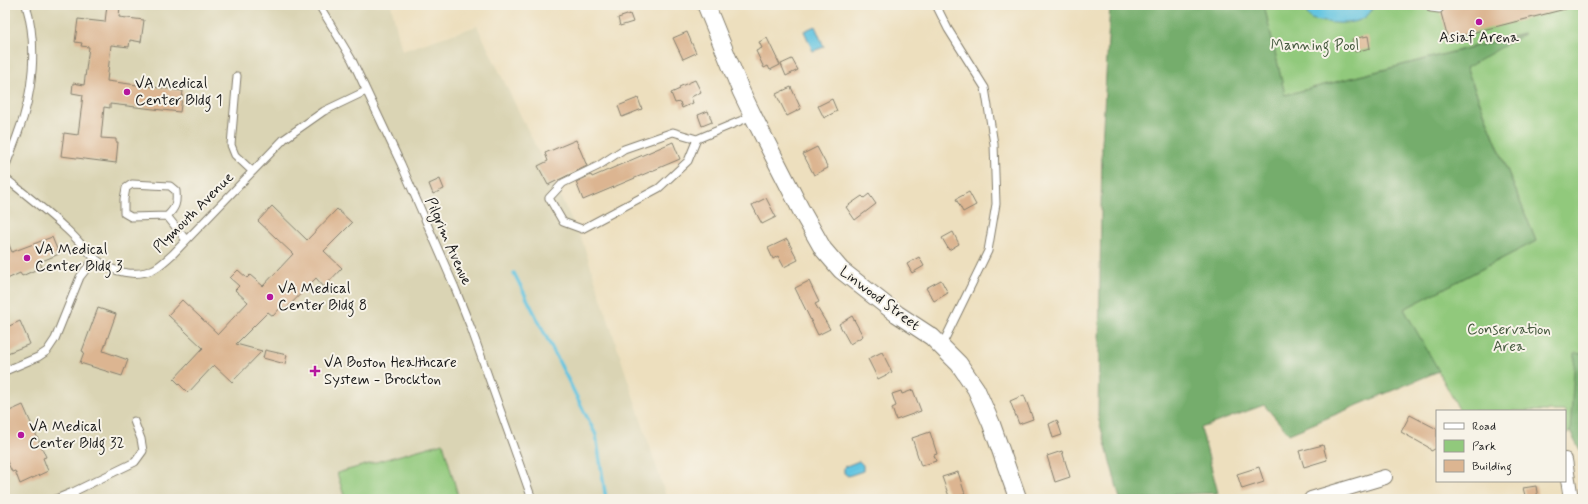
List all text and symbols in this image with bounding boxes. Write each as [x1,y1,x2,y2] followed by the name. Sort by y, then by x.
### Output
[1474,17,1484,27] marker: Asiaf Arena
[1439,28,1520,48] place label: Asiaf Arena
[1271,36,1359,57] park label: Manning Pool
[135,74,222,112] place label: VA Medical Center Bldg 1
[122,87,132,97] marker: VA Medical Center Bldg 1
[149,168,239,258] street label: Plymouth Avenue
[419,194,476,289] street label: Pilgrim Avenue
[35,240,123,278] place label: VA Medical Center Bldg 3
[22,253,32,263] marker: VA Medical Center Bldg 3
[835,262,924,336] street label: Linwood Street
[278,279,367,317] place label: VA Medical Center Bldg 8
[265,292,275,302] marker: VA Medical Center Bldg 8
[1467,320,1551,357] park label: Conservation Area
[324,353,457,390] place label: VA Boston Healthcare System - Brockton
[309,365,321,377] marker: VA Boston Healthcare System - Brockton
[1436,410,1566,482] legend
[29,417,124,455] place label: VA Medical Center Bldg 32
[1472,419,1496,435] text: Road
[16,430,26,440] marker: VA Medical Center Bldg 32
[1472,439,1496,455] text: Park
[1472,459,1512,476] text: Building

